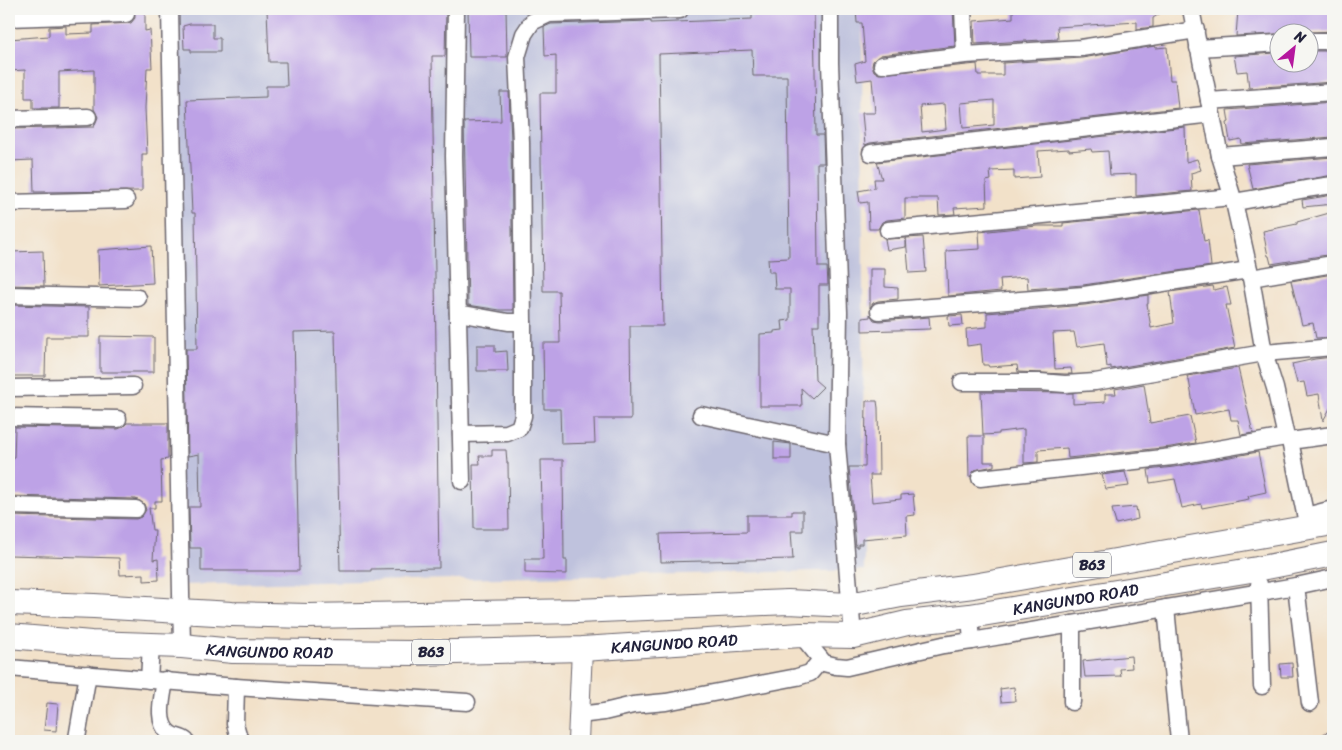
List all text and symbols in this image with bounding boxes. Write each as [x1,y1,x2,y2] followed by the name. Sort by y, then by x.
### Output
[1270,22,1320,72] north arrow
[1289,23,1311,50] text: N
[1073,552,1111,578] road number: B63
[1011,574,1141,623] street label: KANGUNDO ROAD
[610,625,739,662] street label: KANGUNDO ROAD
[205,634,334,667] street label: KANGUNDO ROAD
[412,640,450,664] road number: B63

